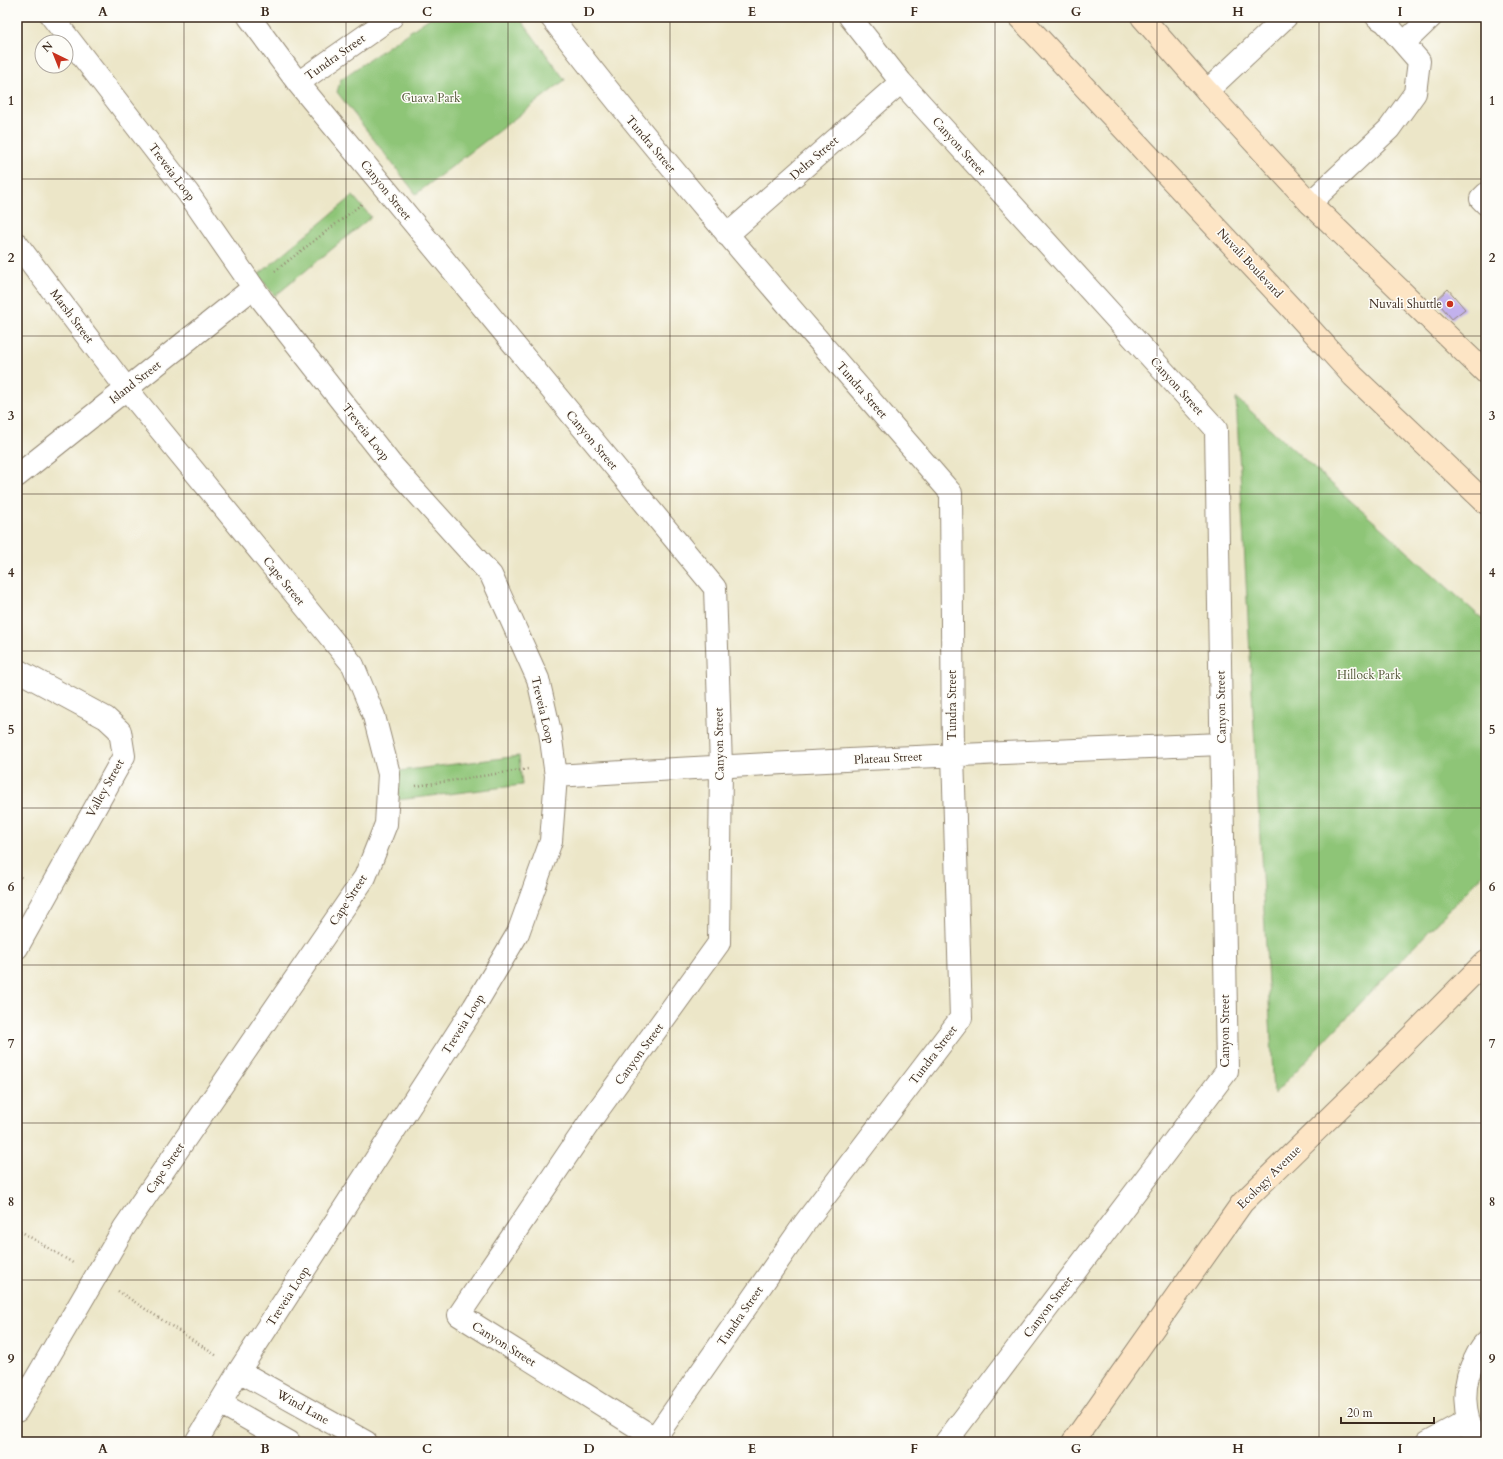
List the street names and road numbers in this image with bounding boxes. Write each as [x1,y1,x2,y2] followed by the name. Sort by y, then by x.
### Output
[302,30,369,84] street label: Tundra Street
[622,112,680,176] street label: Tundra Street
[929,114,989,179] street label: Canyon Street
[786,132,842,183] street label: Delta Street
[145,140,199,204] street label: Treveia Loop
[357,157,415,224] street label: Canyon Street
[1214,225,1287,302] street label: Nuvali Boulevard
[46,286,98,346] street label: Marsh Street
[1147,354,1207,419] street label: Canyon Street
[106,357,164,407] street label: Island Street
[833,358,891,422] street label: Tundra Street
[339,400,393,464] street label: Treveia Loop
[562,407,622,473] street label: Canyon Street
[259,553,309,609] street label: Cape Street
[944,670,960,740] street label: Tundra Street
[1212,670,1230,744] street label: Canyon Street
[527,675,559,745] street label: Treveia Loop
[710,707,728,781] street label: Canyon Street
[853,748,923,768] street label: Plateau Street
[82,756,128,820] street label: Valley Street
[325,871,371,929] street label: Cape Street
[438,991,488,1057] street label: Treveia Loop
[1217,994,1233,1067] street label: Canyon Street
[611,1020,667,1088] street label: Canyon Street
[905,1022,961,1088] street label: Tundra Street
[142,1139,188,1197] street label: Cape Street
[1234,1142,1304,1212] street label: Ecology Avenue
[263,1263,313,1329] street label: Treveia Loop
[1020,1273,1076,1341] street label: Canyon Street
[713,1282,767,1349] street label: Tundra Street
[469,1318,539,1370] street label: Canyon Street
[273,1386,332,1428] street label: Wind Lane

